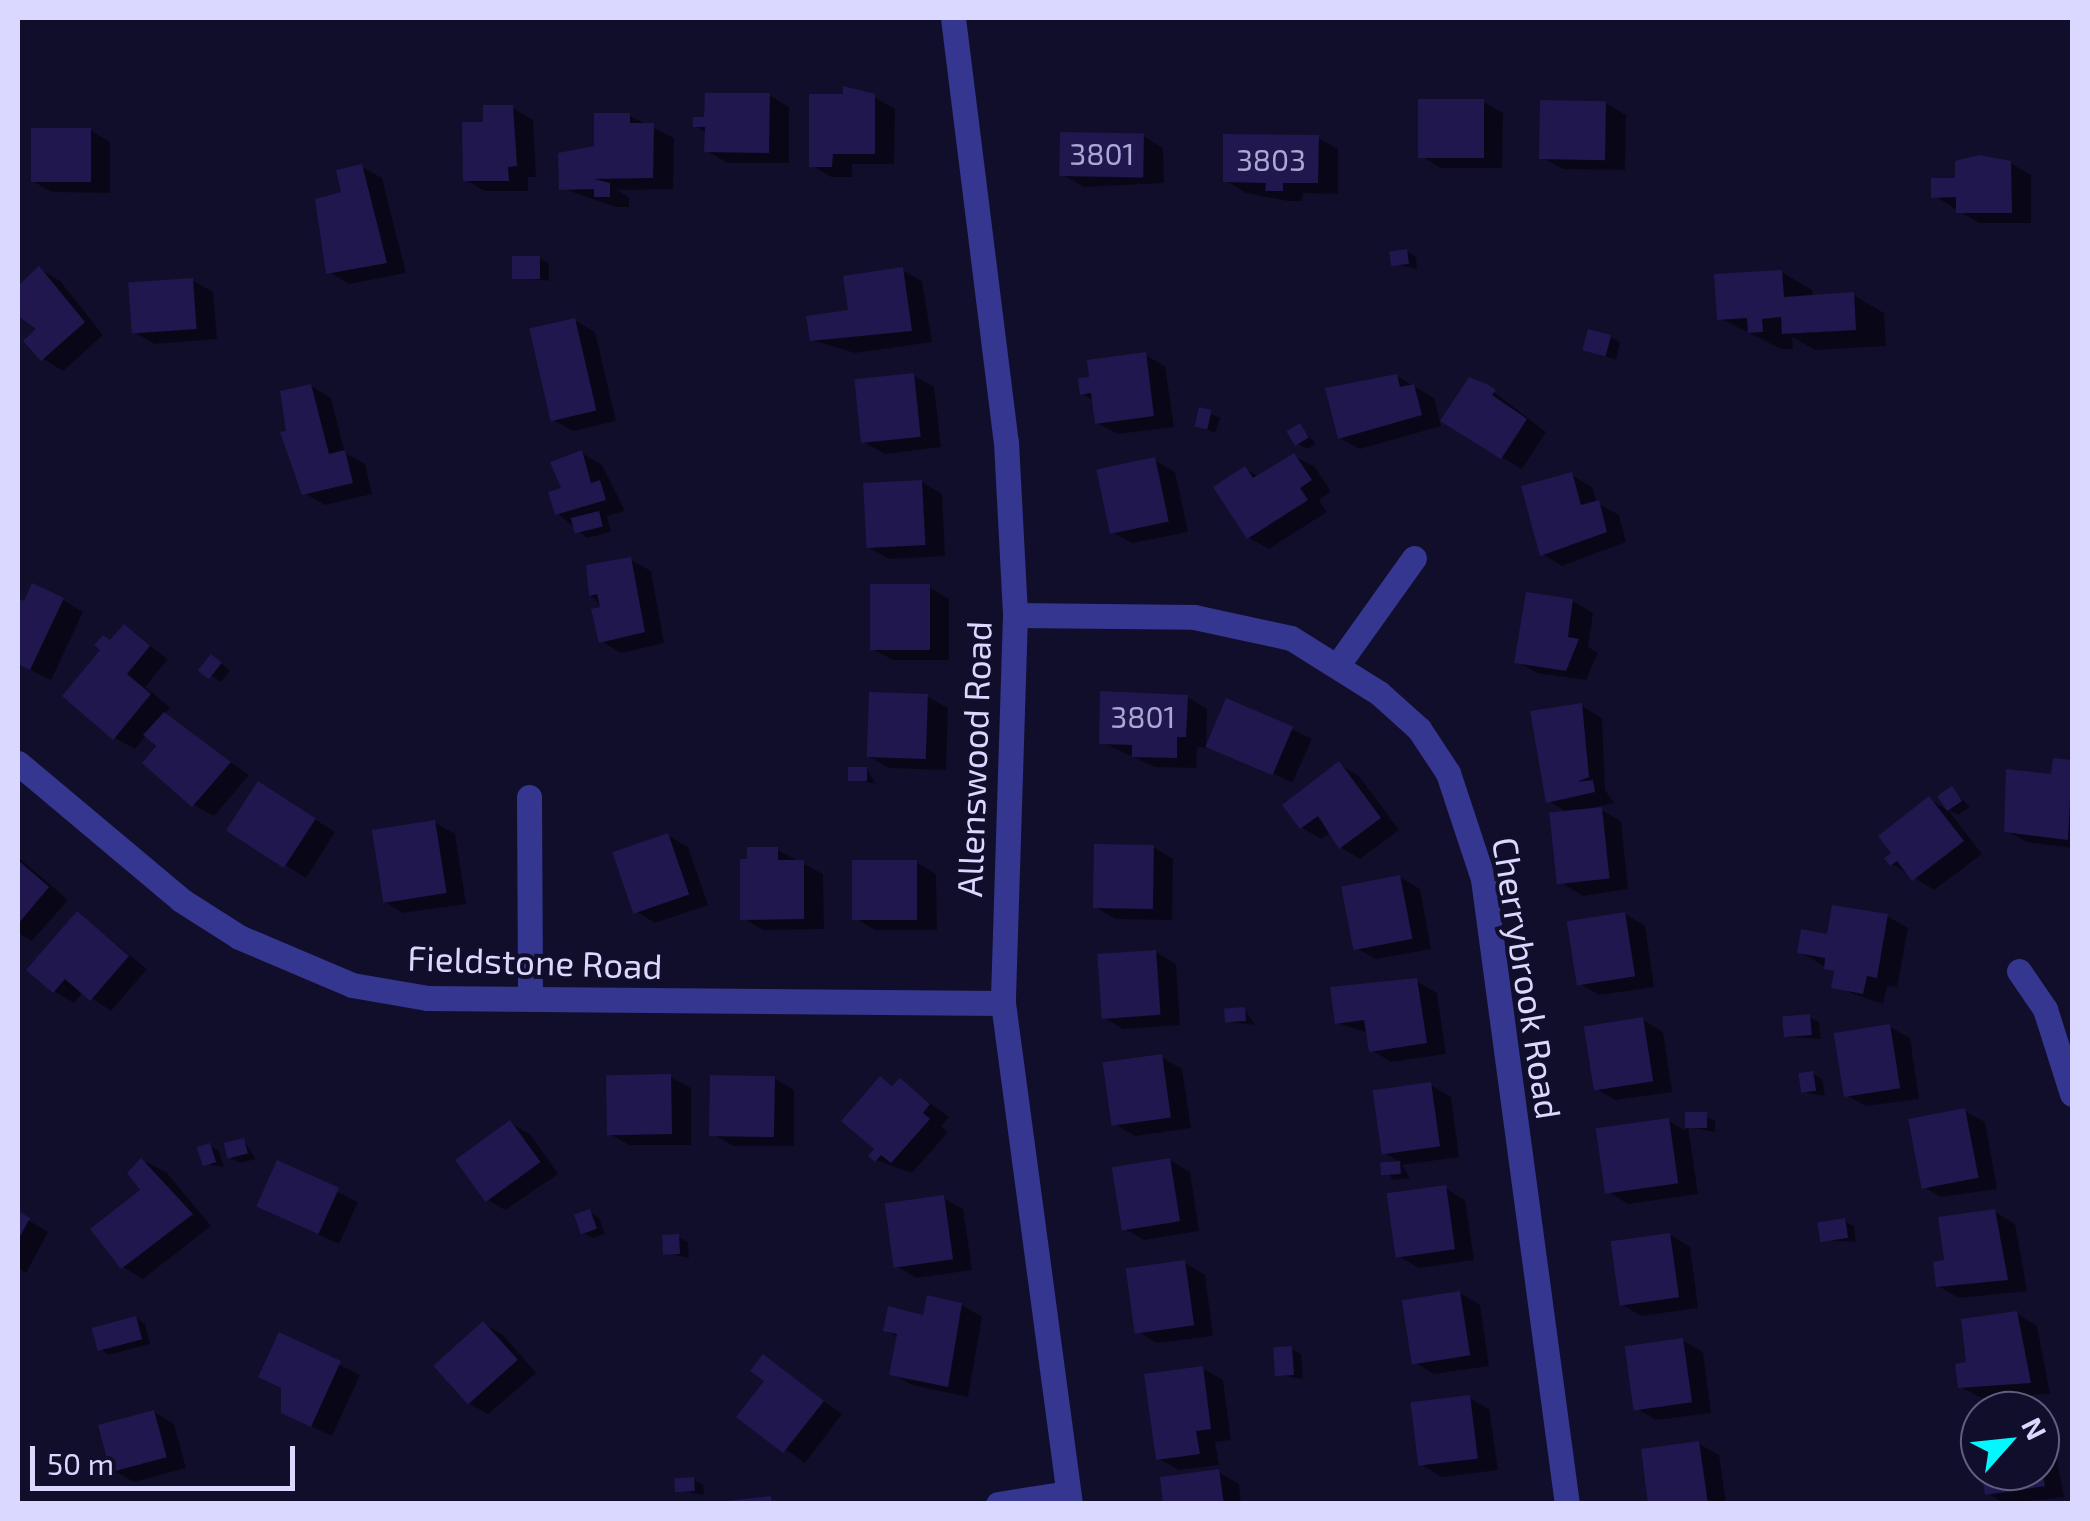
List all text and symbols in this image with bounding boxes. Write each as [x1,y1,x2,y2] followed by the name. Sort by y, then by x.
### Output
[1070,135,1134,171] house number: 3801
[1236,141,1306,177] house number: 3803
[947,620,999,898] street label: Allenswood Road
[1111,698,1175,734] house number: 3801
[1485,834,1571,1122] street label: Cherrybrook Road
[407,936,663,986] street label: Fieldstone Road
[1960,1391,2060,1491] north arrow
[2015,1412,2055,1445] text: N
[35,1426,300,1488] scale bar
[47,1445,114,1481] text: 50 m

